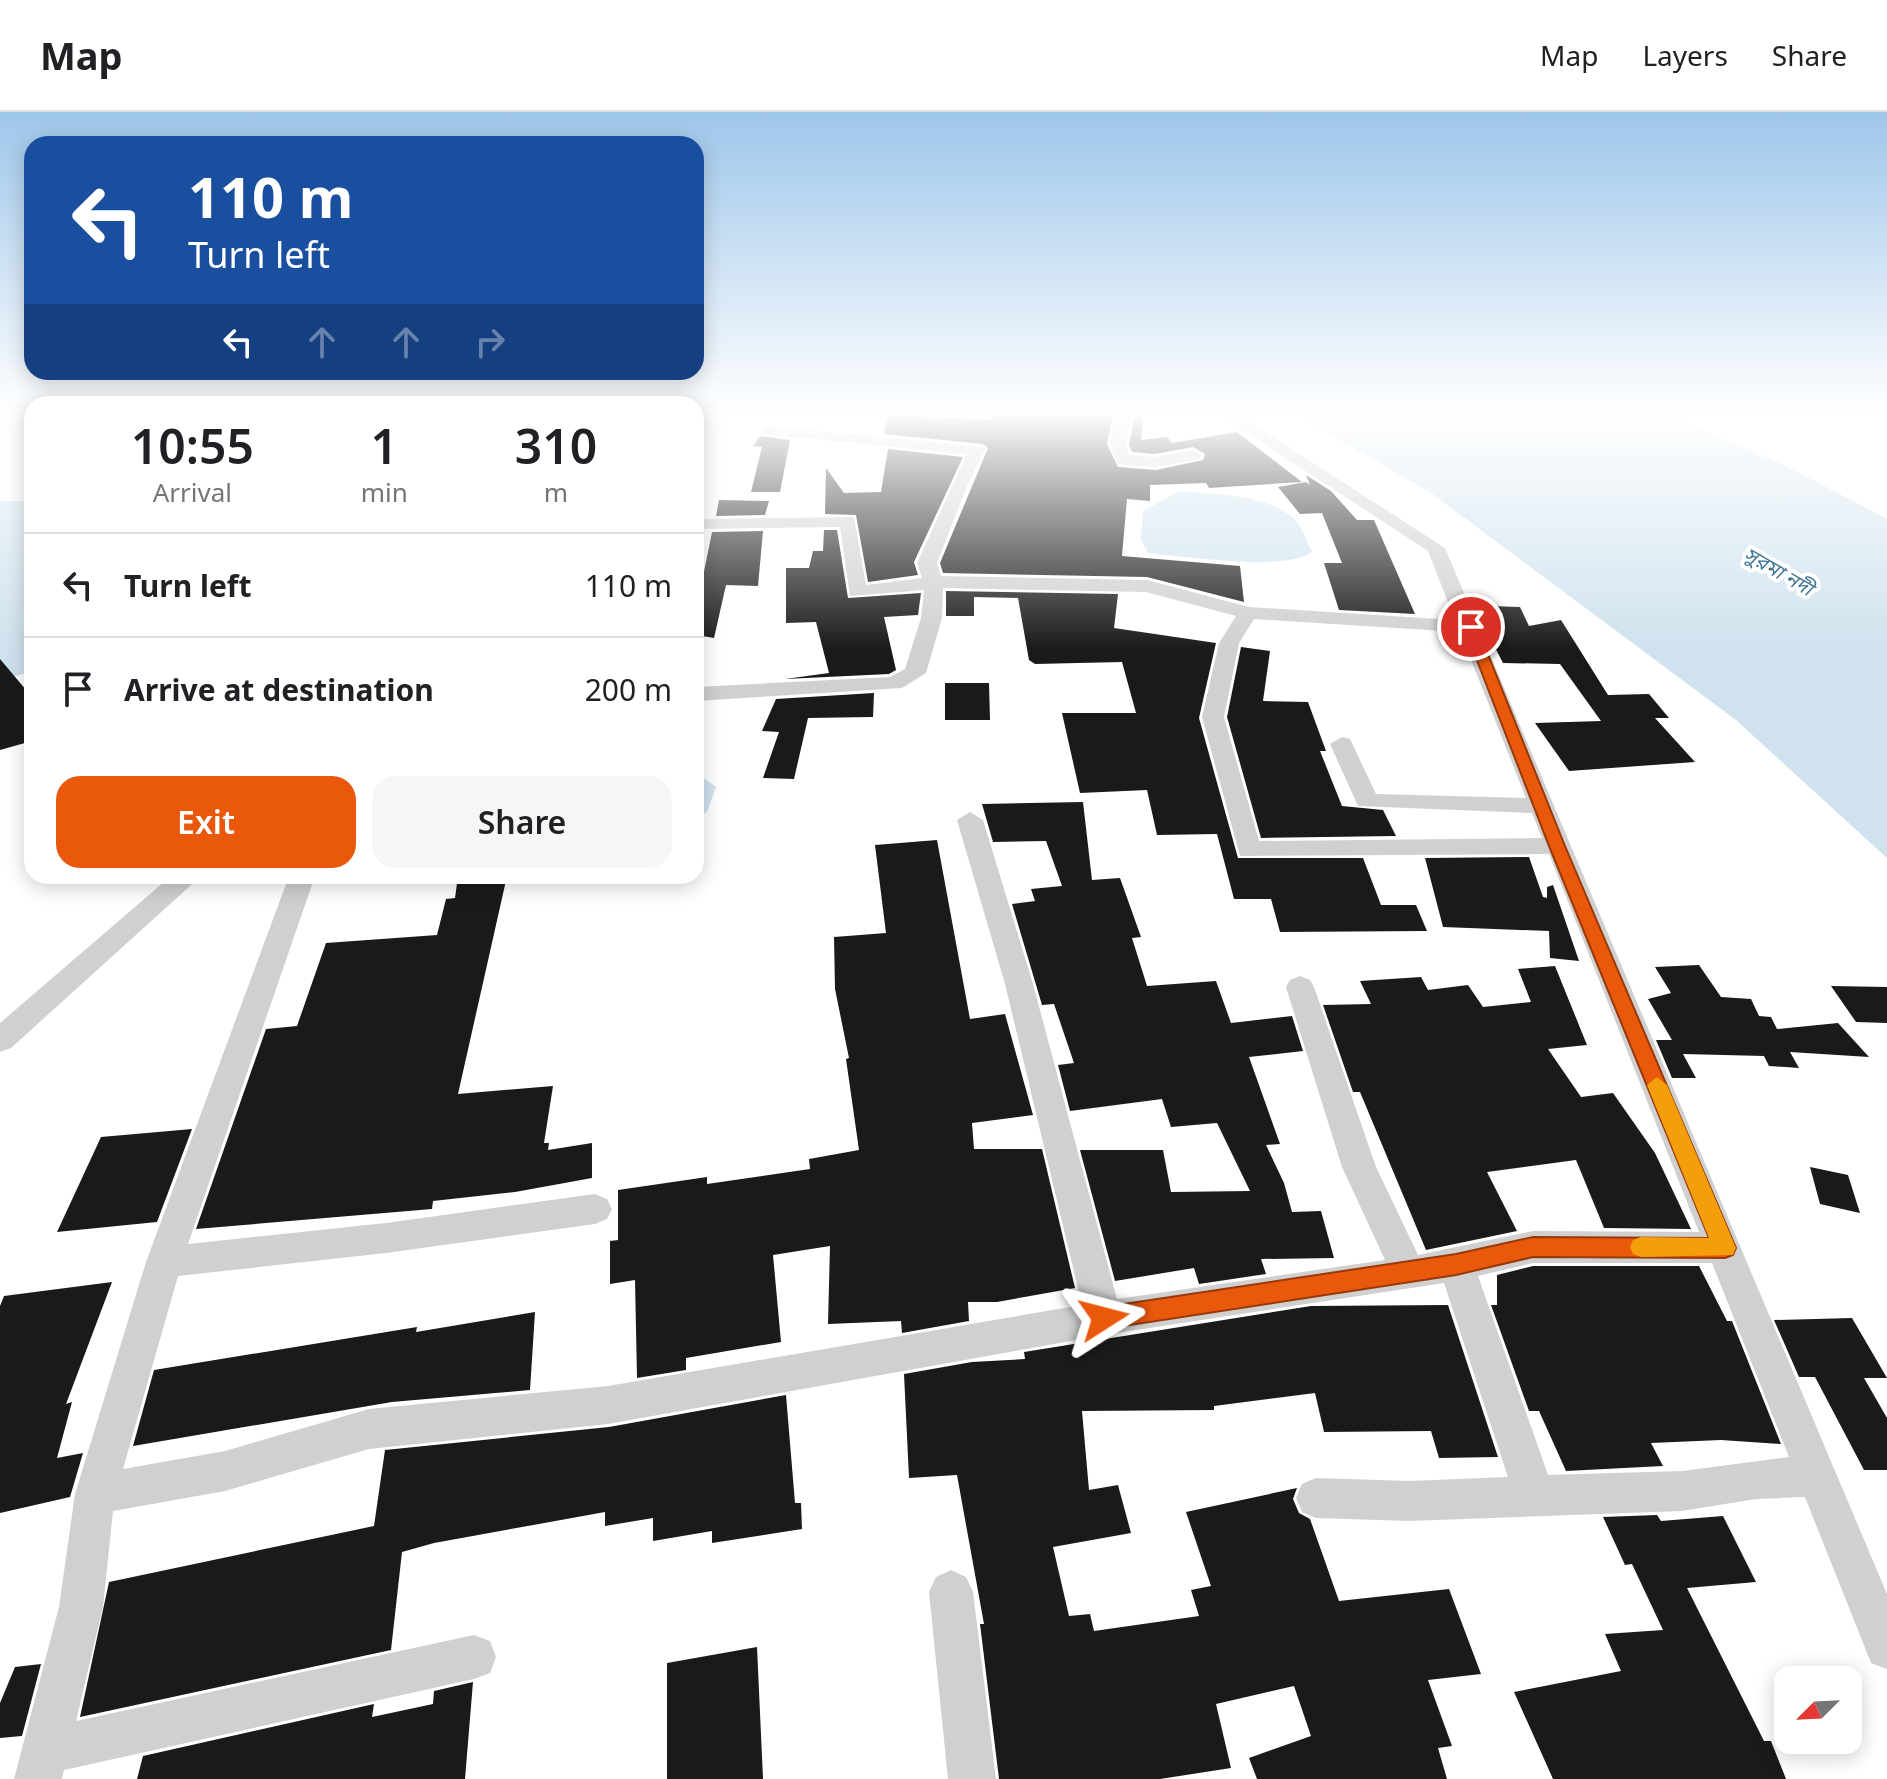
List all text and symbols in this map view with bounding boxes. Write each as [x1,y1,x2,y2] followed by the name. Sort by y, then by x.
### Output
[40,29,123,81] text: Map
[1540,36,1598,74] text: Map
[1642,36,1728,74] text: Layers
[1772,36,1847,74] text: Share
[188,158,353,234] text: 110 m
[56,168,160,272] icon: left
[188,230,330,279] text: Turn left
[216,320,260,364] icon: left
[300,320,344,364] icon: ahead
[384,320,428,364] icon: ahead
[468,320,512,364] icon: right
[131,413,254,478] text: 10:55
[371,413,398,478] text: 1
[515,413,597,478] text: 310
[153,474,232,510] text: Arrival
[361,474,408,510] text: min
[544,474,568,510] text: m
[1740,540,1822,603] water label: সুরমা নদী
[56,563,100,607] icon: left
[124,565,252,606] text: Turn left
[585,565,672,606] text: 110 m
[1437,593,1505,661] pin
[1449,605,1493,649] icon: arrive
[56,667,100,711] icon: arrive
[124,669,434,710] text: Arrive at destination
[585,669,672,710] text: 200 m
[56,776,356,868] button: Exit
[372,776,672,868] button: Share
[1062,1276,1146,1360] position arrow
[1774,1666,1862,1754] north arrow
[1774,1666,1862,1754] map controls

